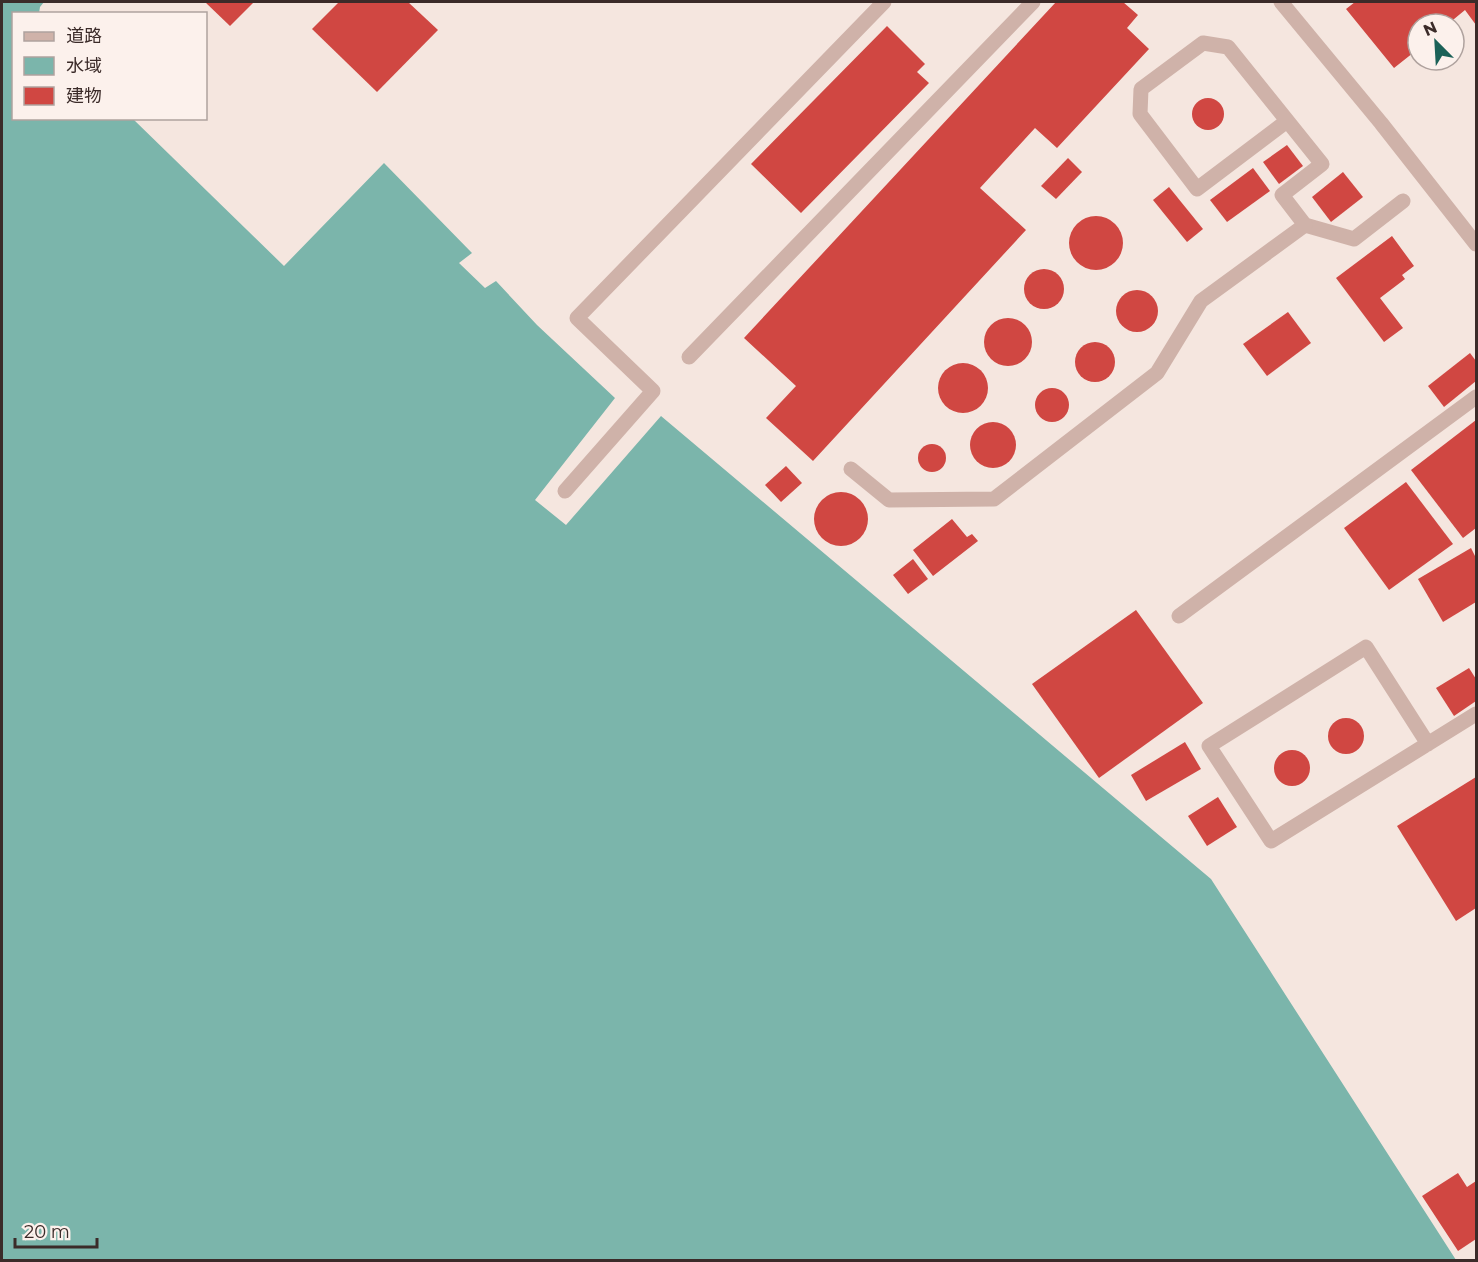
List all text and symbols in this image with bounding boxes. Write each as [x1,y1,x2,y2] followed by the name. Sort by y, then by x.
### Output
[12,12,207,120] legend
[1406,12,1466,72] north arrow
[1420,17,1440,40] text: N
[66,25,102,47] text: 道路
[66,55,102,77] text: 水域
[66,85,102,107] text: 建物
[15,1211,98,1249] scale bar
[24,1221,70,1243] text: 20 m

